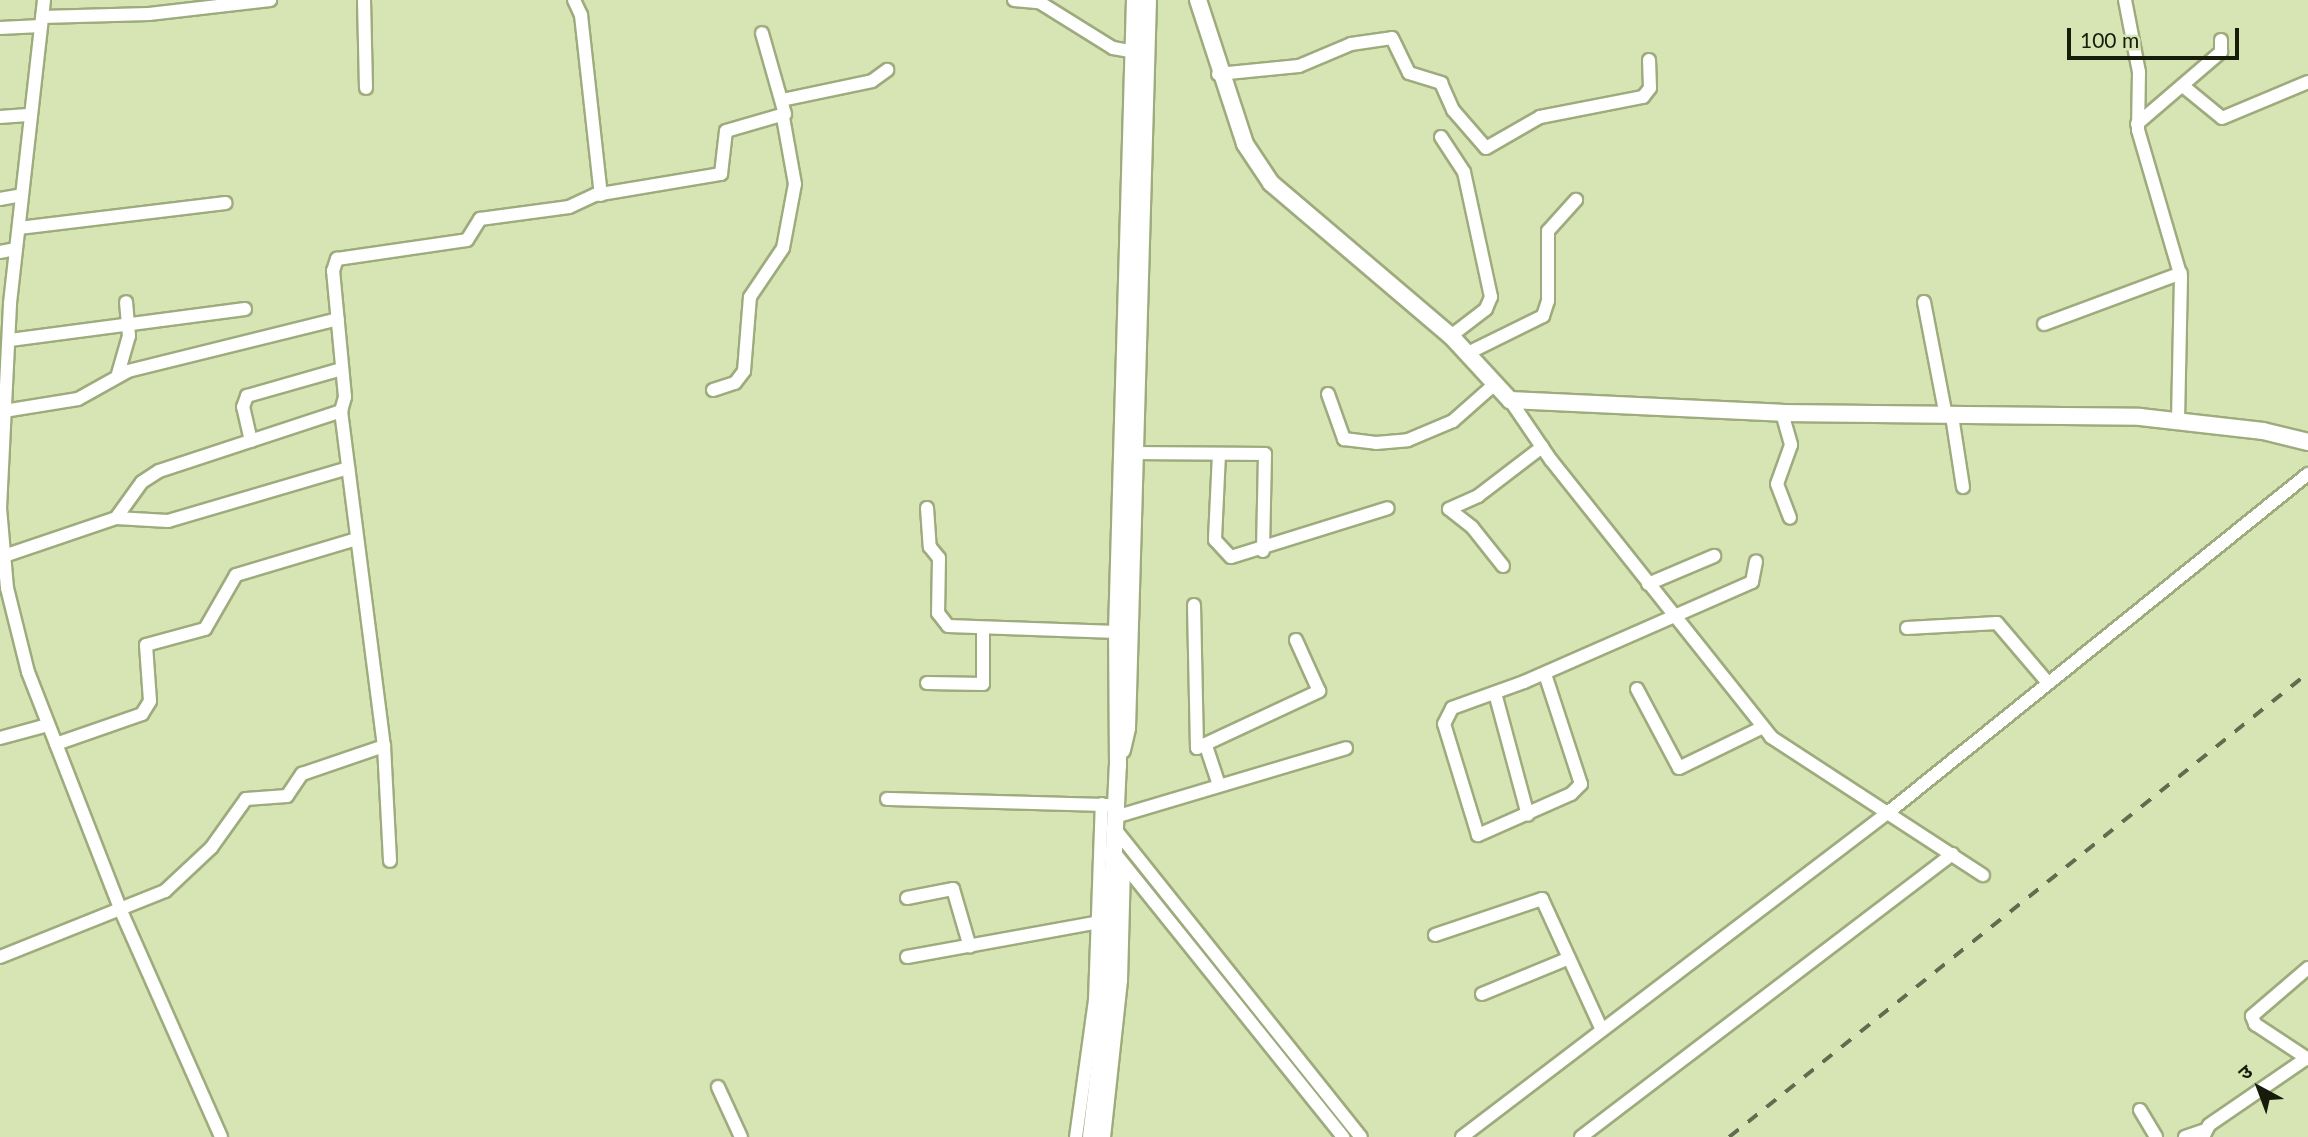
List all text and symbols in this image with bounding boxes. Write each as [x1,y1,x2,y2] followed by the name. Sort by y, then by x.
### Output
[2070,14,2242,58] scale bar
[2080,27,2139,52] text: 100 m
[2224,1053,2294,1123] north arrow
[2233,1059,2257,1084] text: उ

